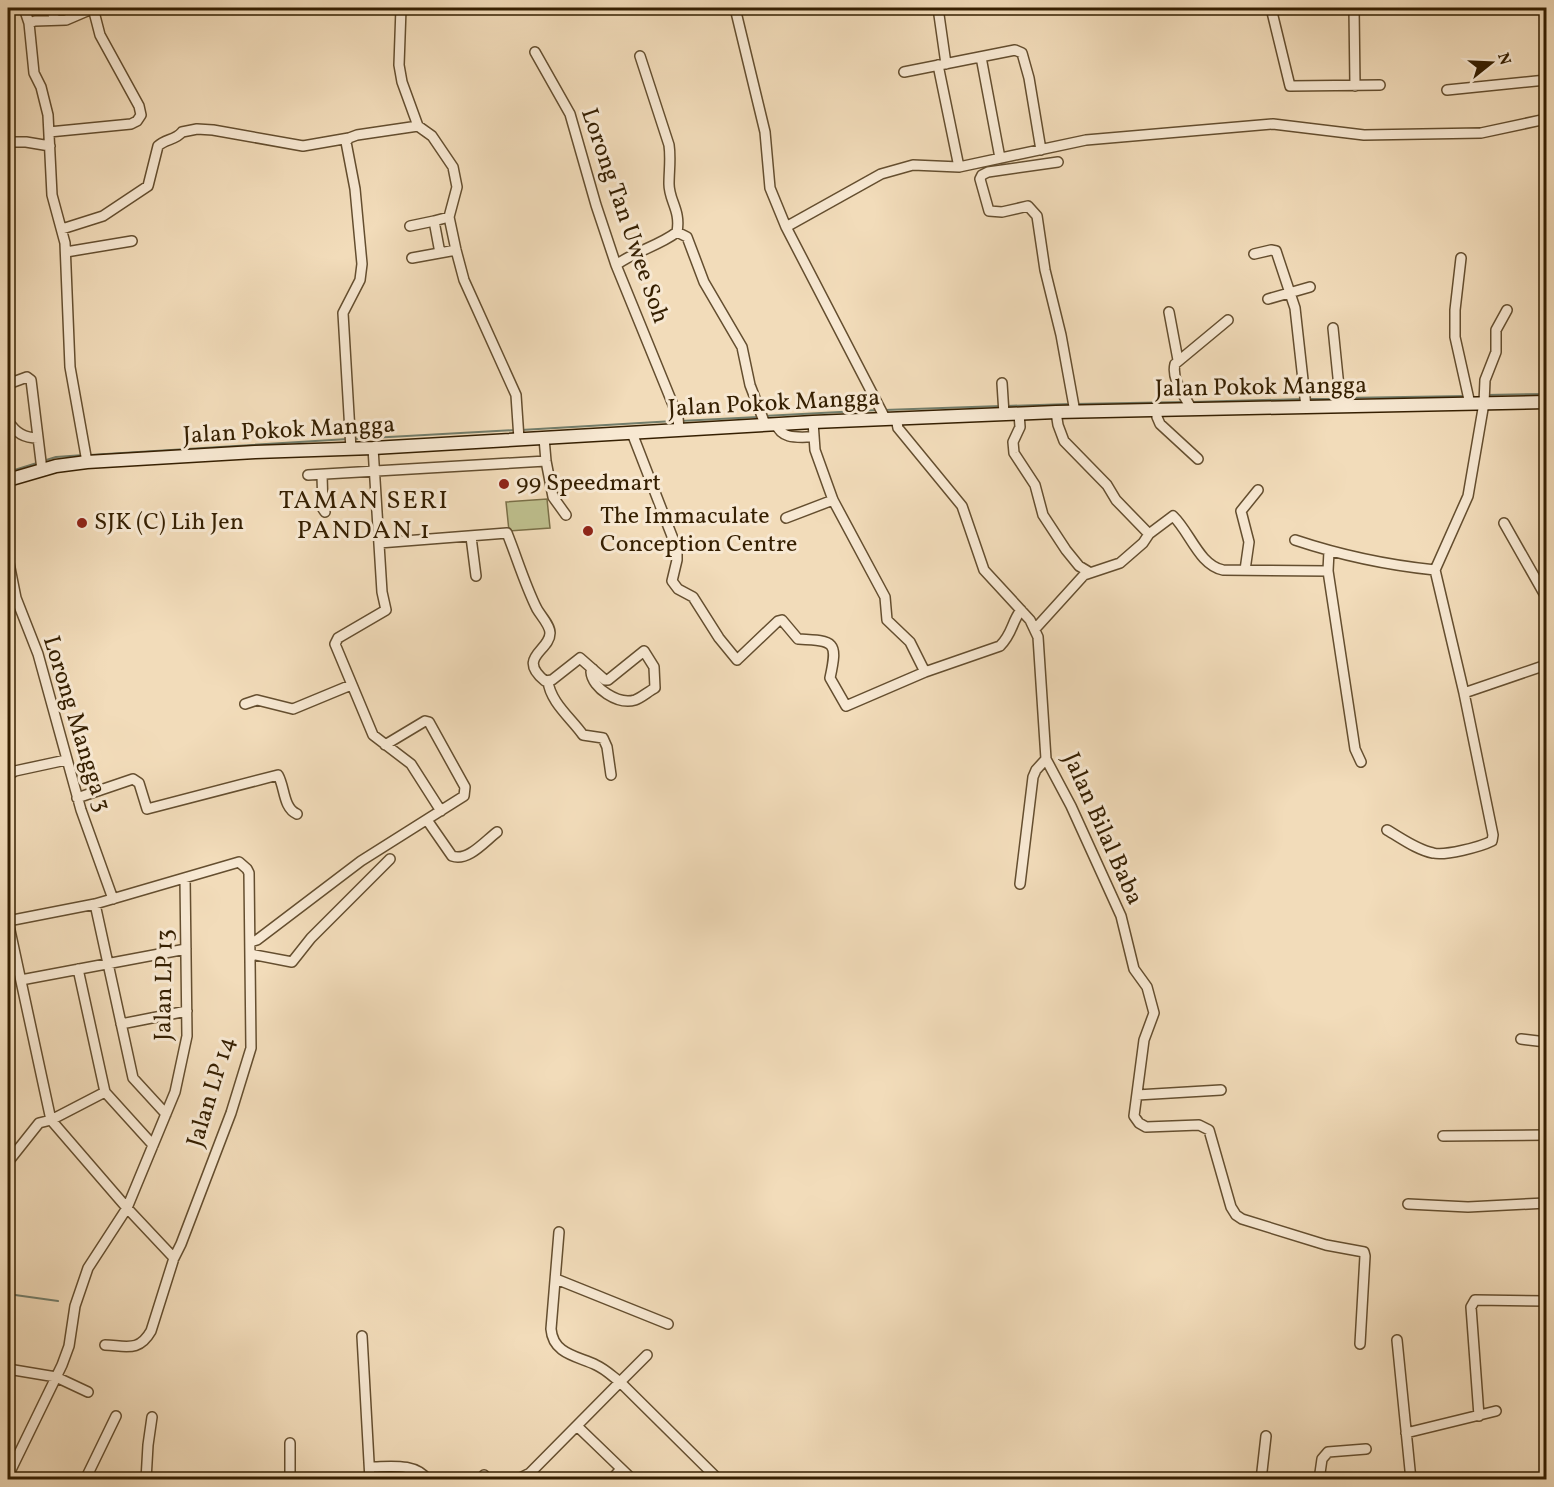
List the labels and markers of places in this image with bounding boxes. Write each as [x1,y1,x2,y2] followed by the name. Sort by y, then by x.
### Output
[516,467,661,501] place label: 99 Speedmart
[497,477,511,491] marker: 99 Speedmart
[600,500,797,562] place label: The Immaculate Conception Centre
[94,506,244,540] place label: SJK (C) Lih Jen
[75,516,89,530] marker: SJK (C) Lih Jen
[581,524,595,538] marker: The Immaculate Conception Centre

